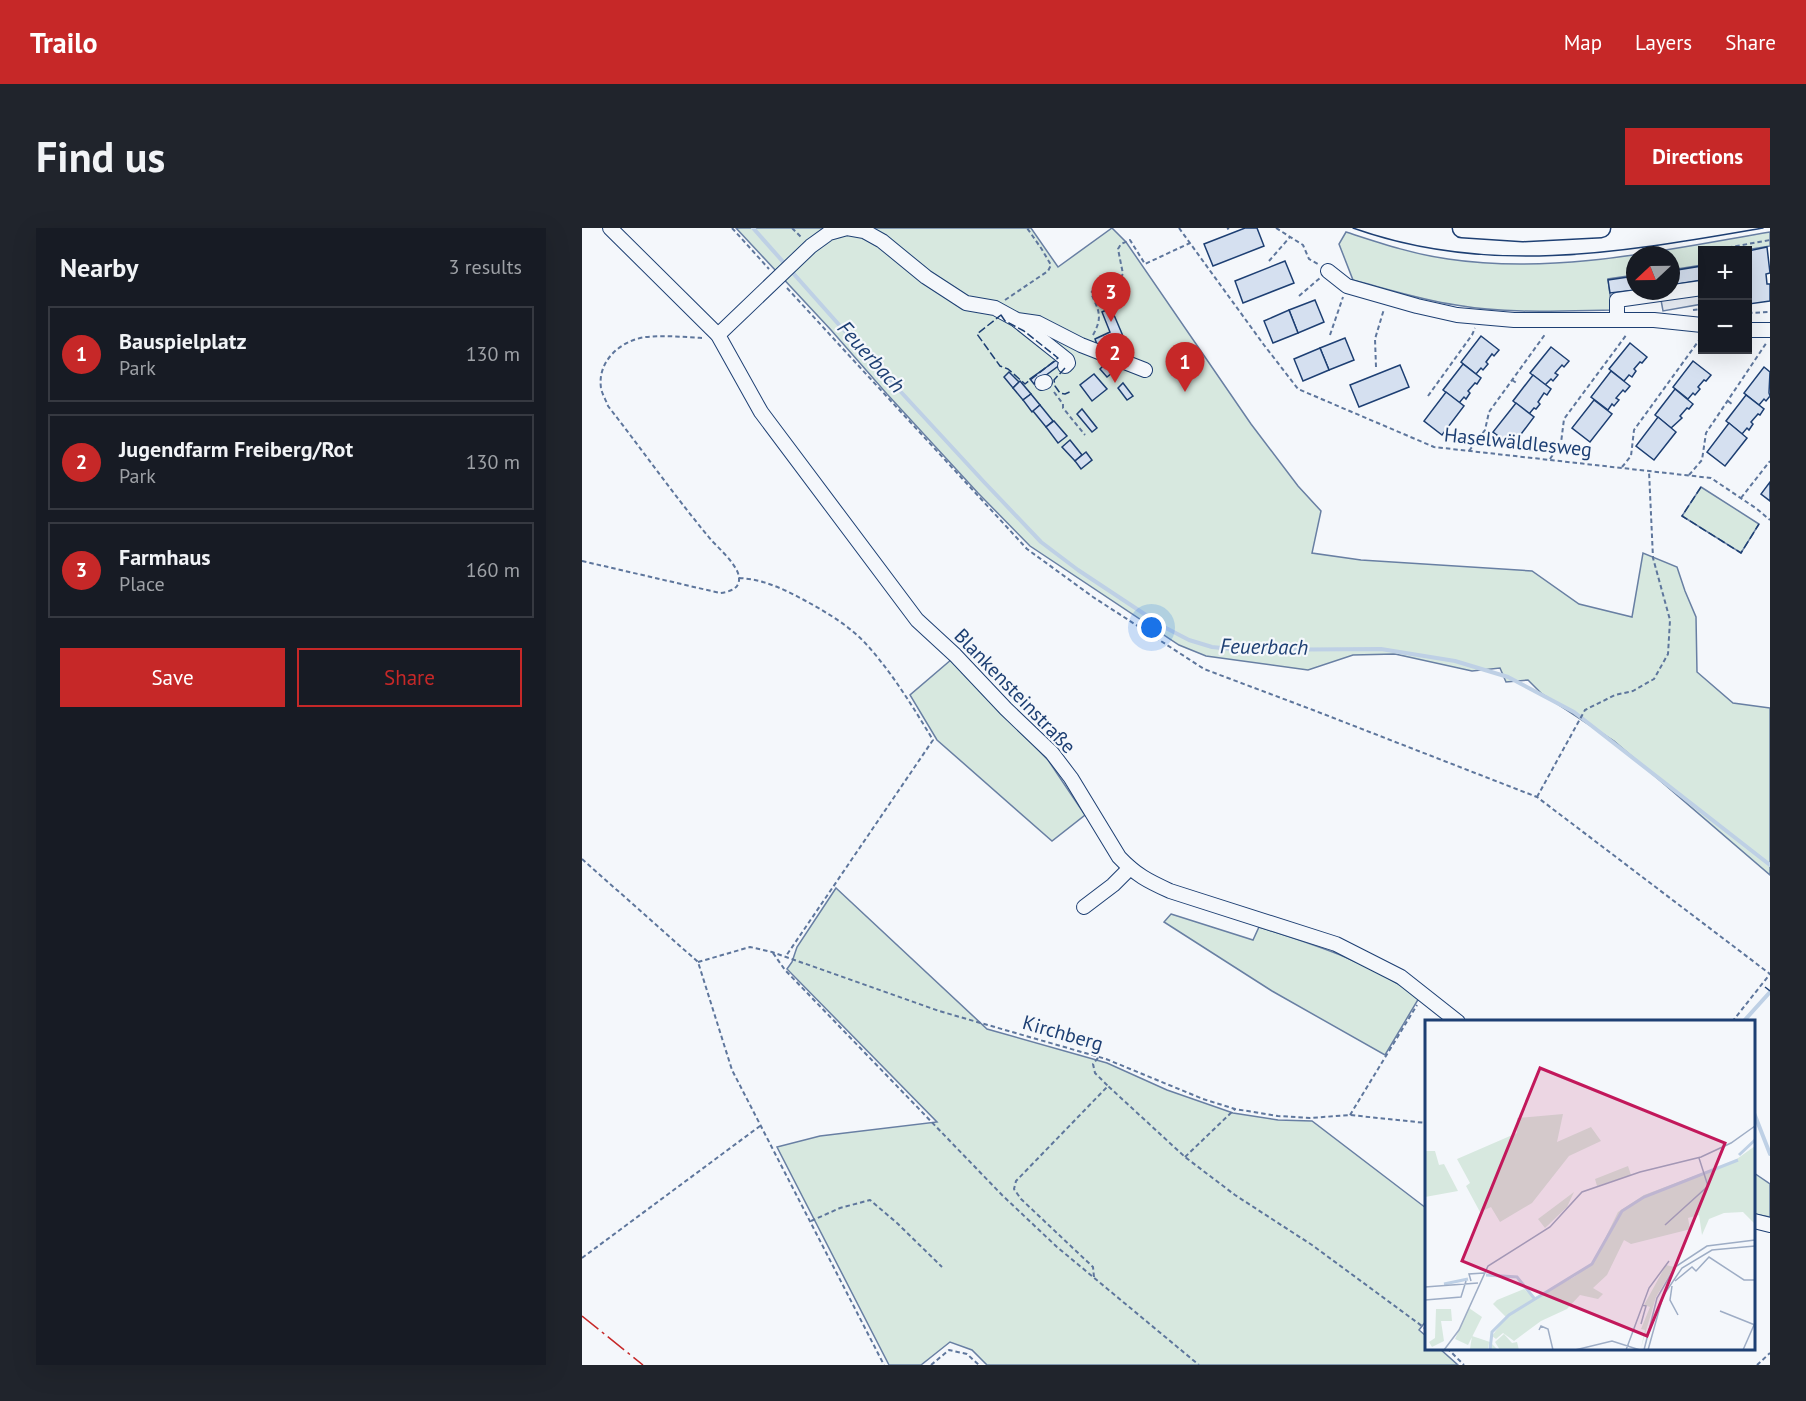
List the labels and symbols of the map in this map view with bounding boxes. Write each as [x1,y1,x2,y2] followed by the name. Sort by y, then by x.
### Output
[1626,246,1680,300] north arrow
[1092,272,1130,322] pin: 3
[832,315,911,399] water label: Feuerbach
[1096,334,1134,383] pin: 2
[1166,342,1204,392] pin: 1
[1443,421,1593,463] street label: Haselwäldlesweg
[1137,613,1166,642] your location
[949,623,1081,759] street label: Blankensteinstraße
[1220,632,1308,661] water label: Feuerbach
[1020,1009,1106,1057] street label: Kirchberg
[1425,1020,1755,1350] inset map

